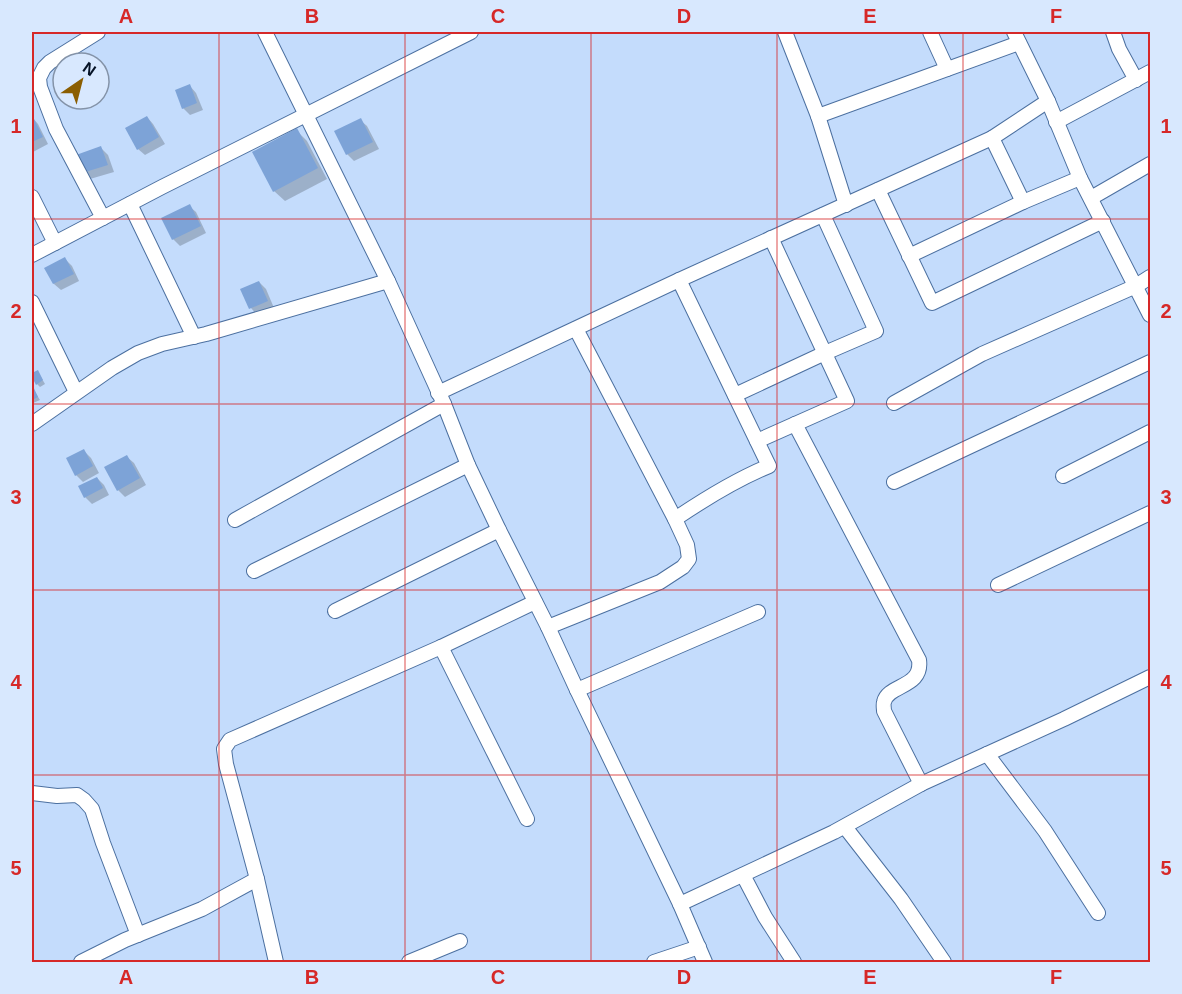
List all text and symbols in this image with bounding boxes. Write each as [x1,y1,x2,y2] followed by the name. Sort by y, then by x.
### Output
[119,5,133,27] text: A
[305,5,319,27] text: B
[491,5,505,27] text: C
[677,5,691,27] text: D
[863,5,877,27] text: E
[1050,5,1062,27] text: F
[51,51,111,111] north arrow
[80,59,99,79] text: N
[10,115,22,137] text: 1
[1160,115,1172,137] text: 1
[10,300,22,322] text: 2
[1160,300,1172,322] text: 2
[10,486,22,508] text: 3
[1160,486,1172,508] text: 3
[10,671,22,693] text: 4
[1160,671,1172,693] text: 4
[10,857,22,879] text: 5
[1160,857,1172,879] text: 5
[119,966,133,988] text: A
[305,966,319,988] text: B
[491,966,505,988] text: C
[677,966,691,988] text: D
[863,966,877,988] text: E
[1050,966,1062,988] text: F

